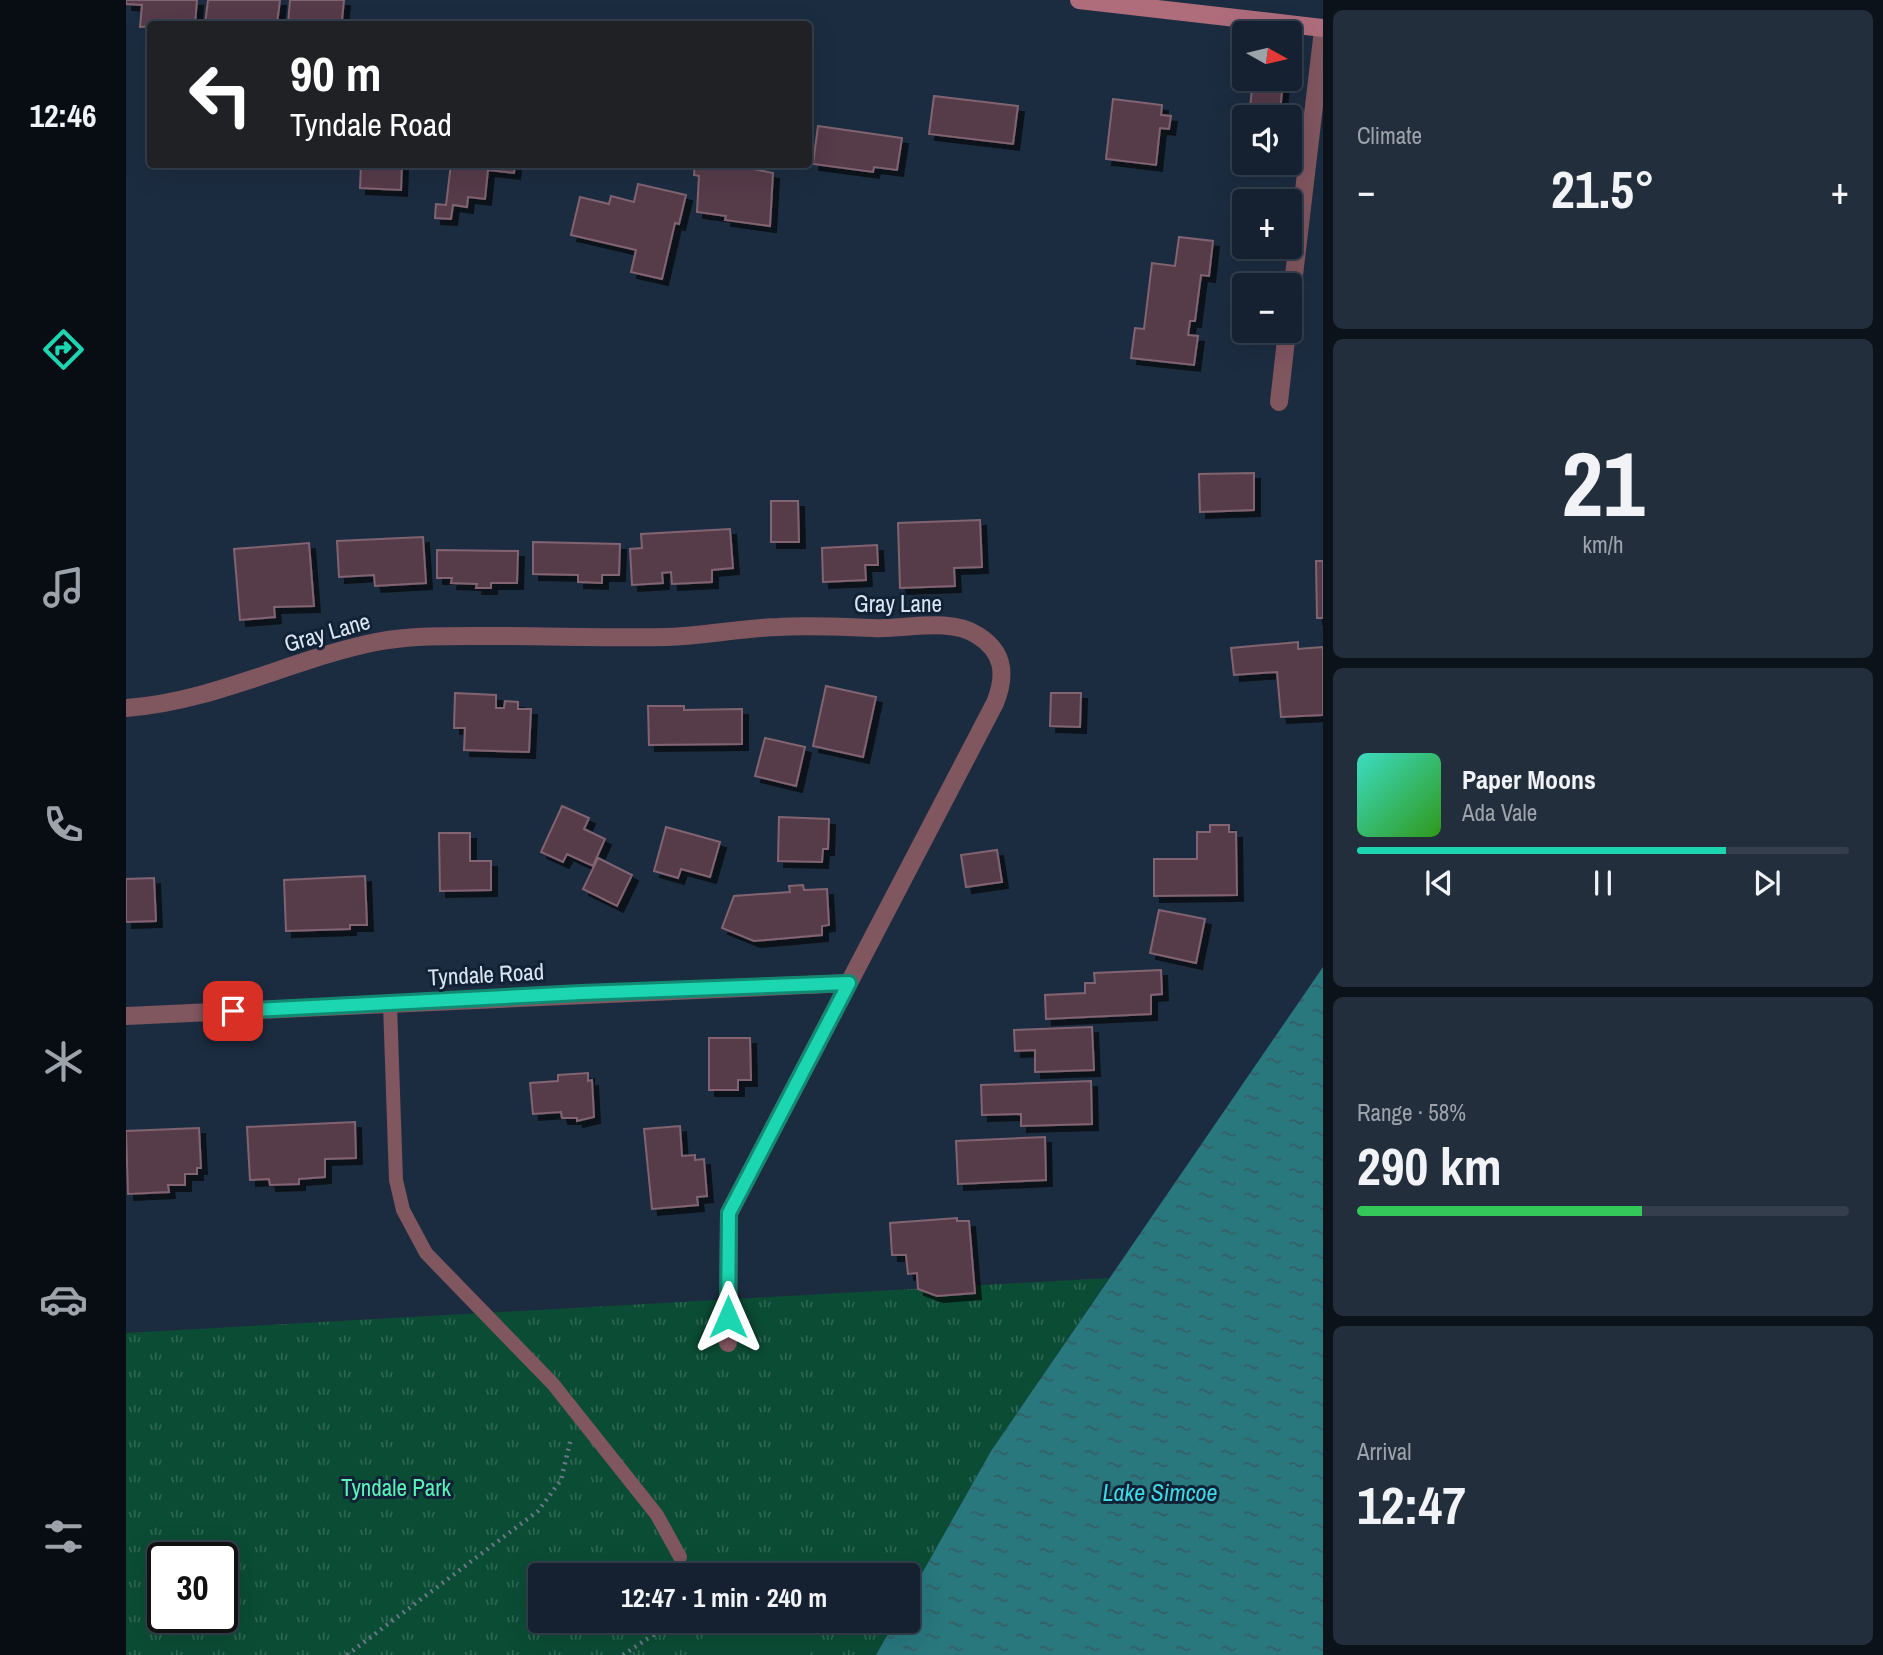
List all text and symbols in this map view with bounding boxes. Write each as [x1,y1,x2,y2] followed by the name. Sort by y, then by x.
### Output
[1232,21,1302,91] north arrow
[1232,21,1302,343] map controls
[290,40,382,106] text: 90 m
[175,49,266,140] icon: left
[29,94,97,137] text: 12:46
[290,103,452,146] text: Tyndale Road
[1232,105,1302,175] button: sound
[1357,120,1422,151] text: Climate
[1551,154,1655,224] text: 21.5°
[1357,165,1375,216] text: −
[1831,165,1849,216] text: +
[1232,189,1302,259] button: +
[1232,273,1302,343] button: −
[39,325,88,374] icon: directions
[1562,422,1645,544] text: 21
[1583,529,1623,560] text: km/h
[39,563,88,612] icon: music
[854,588,942,619] street label: Gray Lane
[280,605,374,659] street label: Gray Lane
[1462,762,1596,797] text: Paper Moons
[1462,797,1537,828] text: Ada Vale
[39,800,88,849] icon: phone
[1420,864,1458,902] icon: previous
[1584,864,1622,902] icon: pause
[1748,864,1786,902] icon: next
[427,955,545,993] street label: Tyndale Road
[203,981,263,1041] pin
[214,992,252,1030] icon: arrive
[39,1037,88,1086] icon: climate
[1357,1097,1466,1128] text: Range · 58%
[1357,1131,1502,1201] text: 290 km
[39,1275,88,1324] icon: car
[691,1280,765,1354] position arrow
[1357,1436,1412,1467] text: Arrival
[1357,1470,1466,1540] text: 12:47
[341,1472,452,1503] park label: Tyndale Park
[1103,1476,1217,1508] water label: Lake Simcoe
[39,1512,88,1561] icon: filters
[147,1542,238,1633] speed limit sign: 30
[621,1580,827,1615] text: 12:47 · 1 min · 240 m

